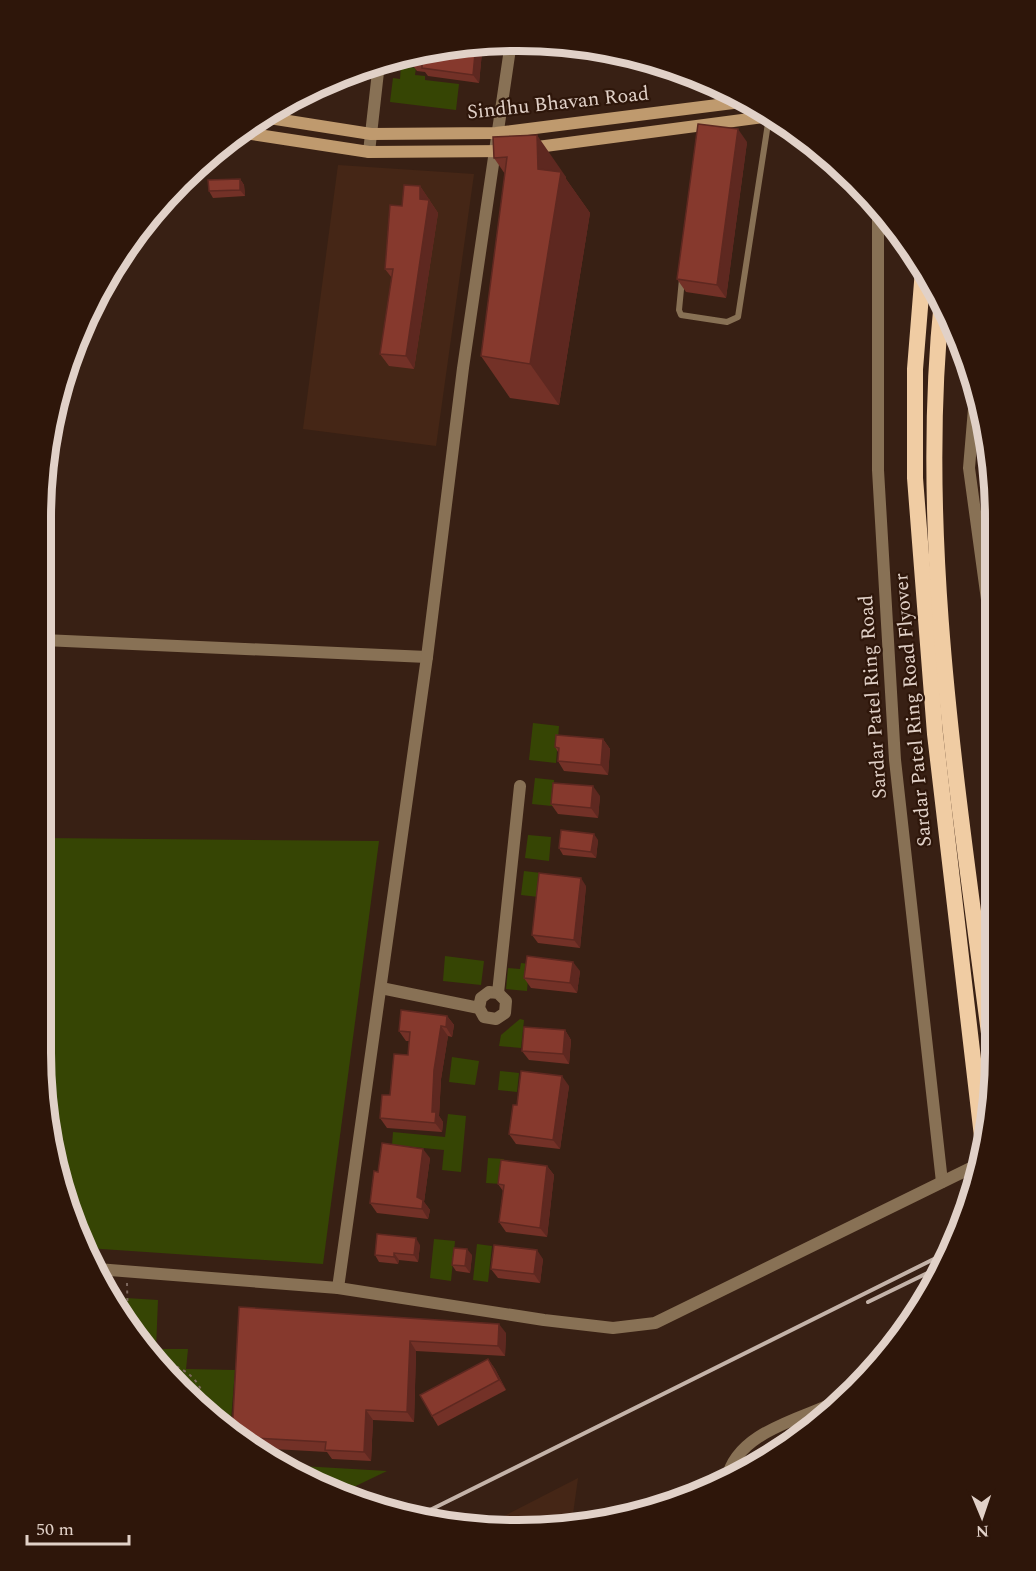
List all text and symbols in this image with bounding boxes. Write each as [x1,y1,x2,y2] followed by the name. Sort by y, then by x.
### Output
[465,79,651,127] street label: Sindhu Bhavan Road
[886,572,940,848] street label: Sardar Patel Ring Road Flyover
[851,594,895,800] street label: Sardar Patel Ring Road
[952,1487,1012,1547] north arrow
[27,1508,129,1546] scale bar
[36,1516,74,1543] text: 50 m
[976,1519,989,1543] text: N

